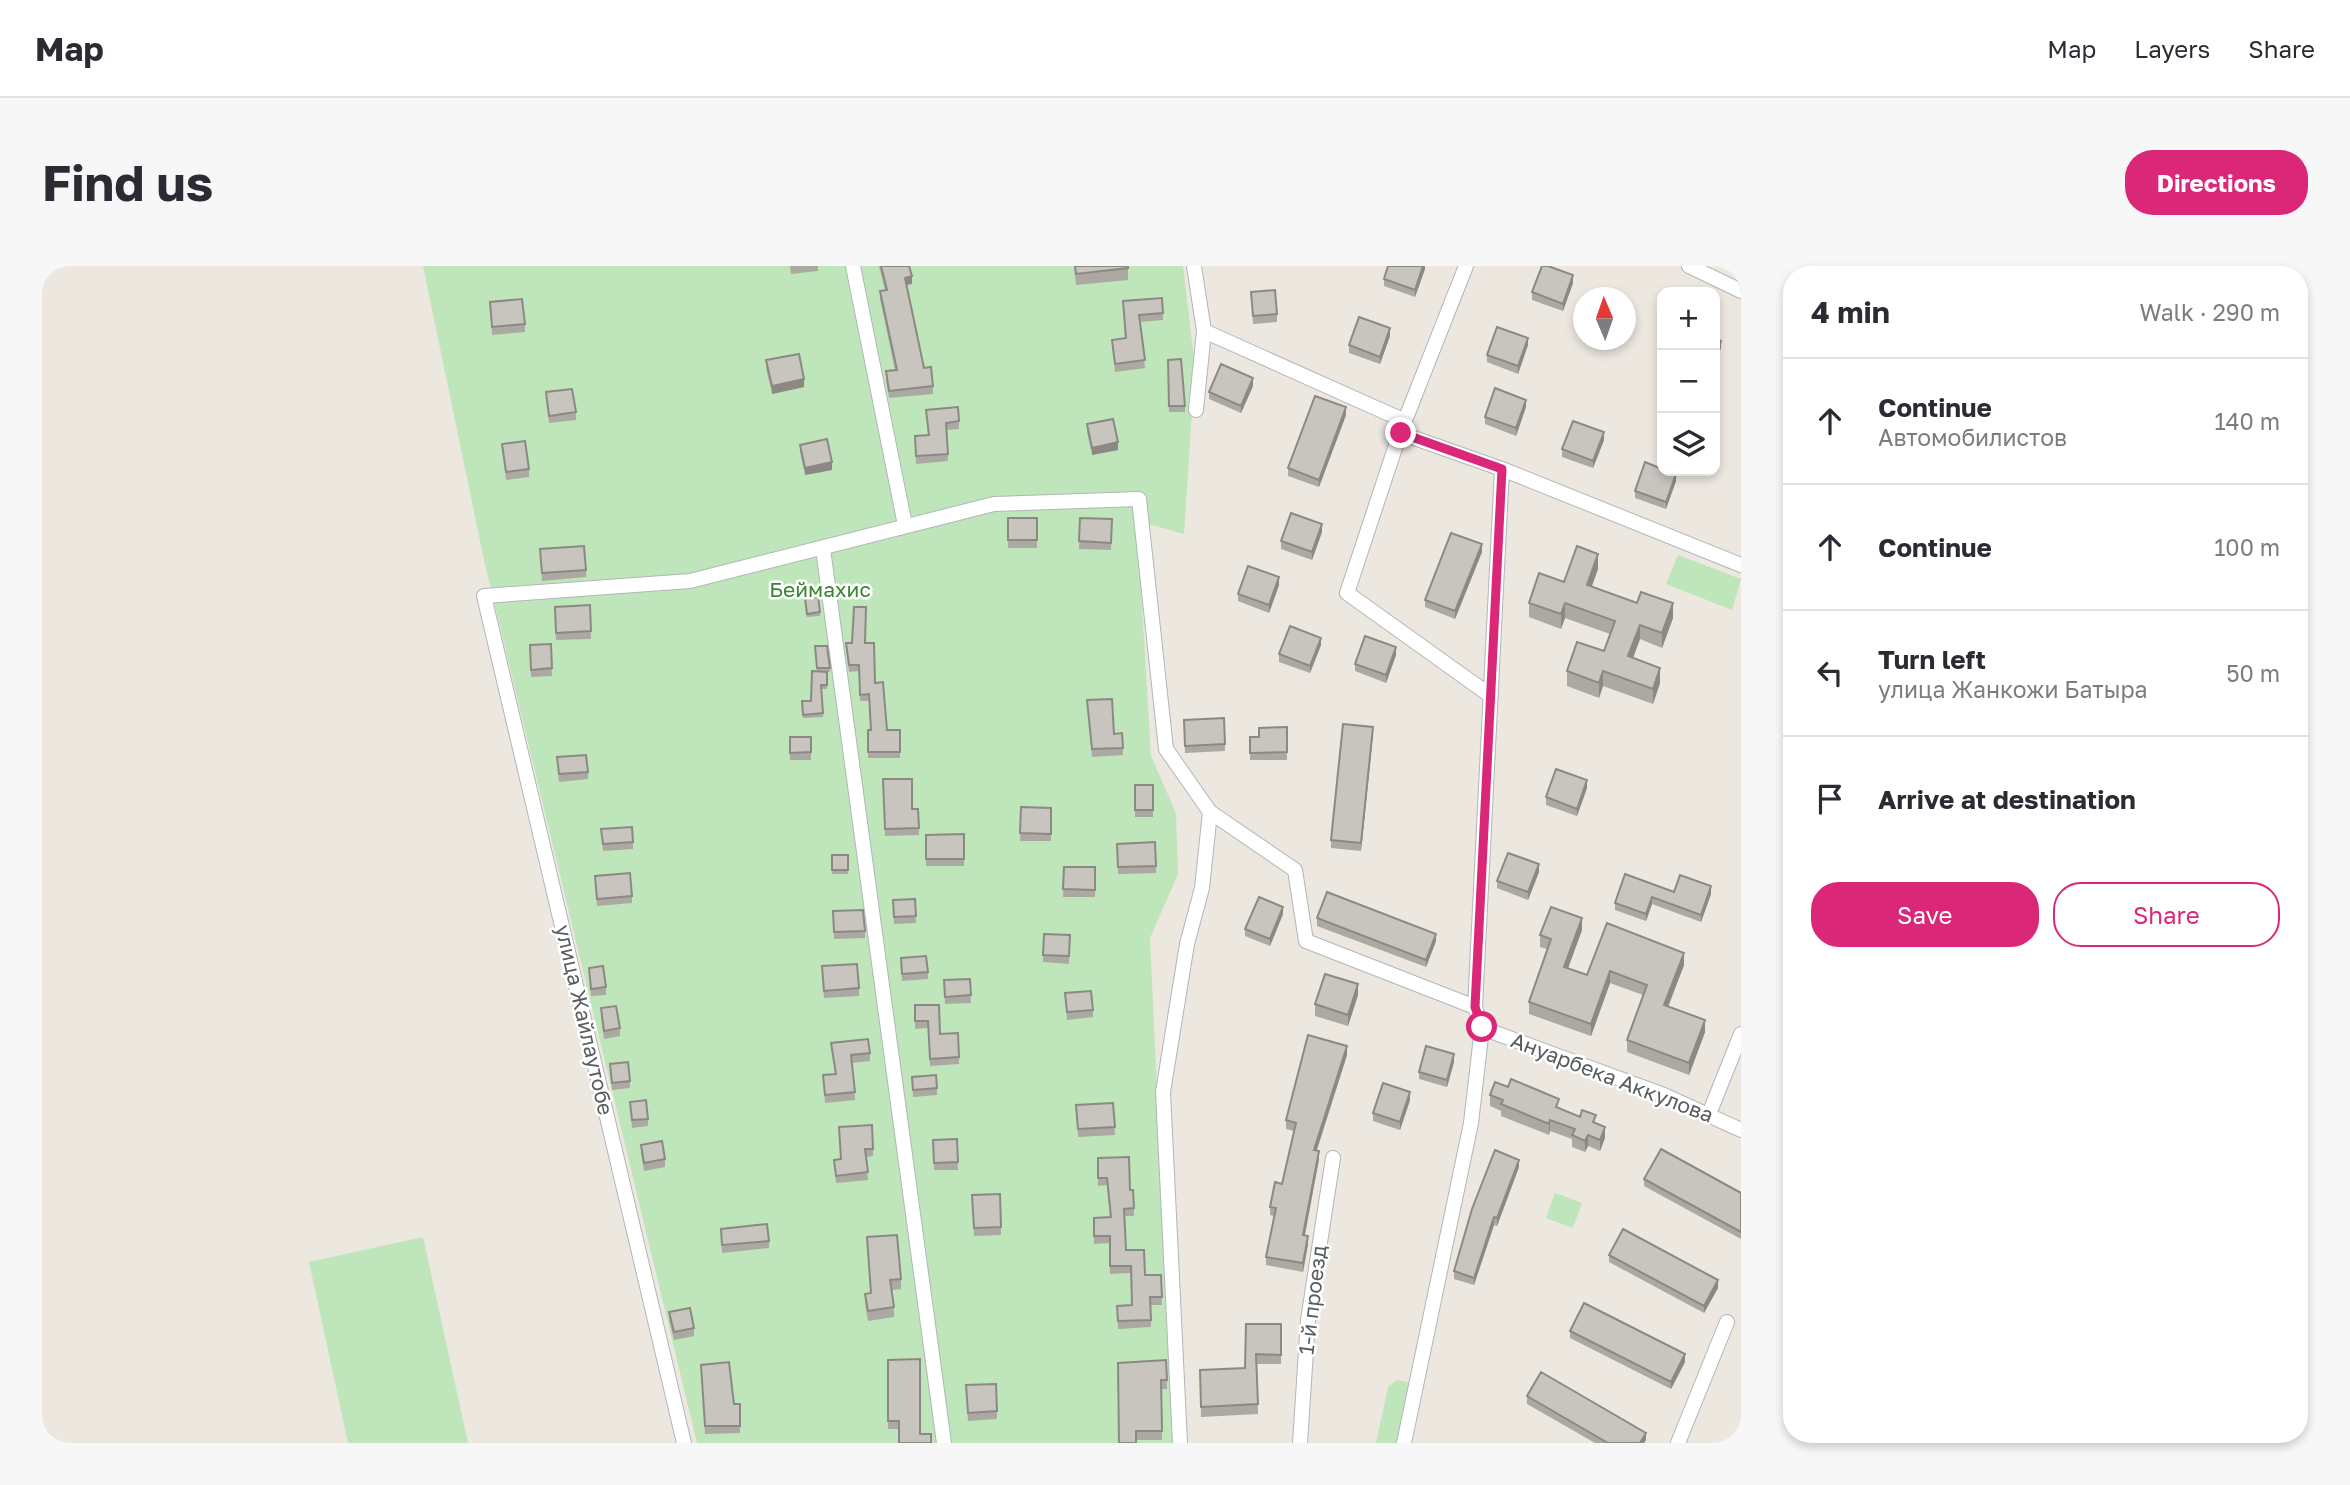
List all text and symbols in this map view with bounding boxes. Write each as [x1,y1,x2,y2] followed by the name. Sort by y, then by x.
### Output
[35,29,104,68] text: Map
[2047,34,2096,63] text: Map
[2134,34,2210,63] text: Layers
[2248,34,2315,63] text: Share
[2125,150,2308,215] button: Directions
[42,153,213,212] text: Find us
[1573,287,1636,350] north arrow
[1657,287,1720,476] map controls
[1657,287,1720,350] button: +
[1811,294,1890,330] text: 4 min
[2139,298,2280,326] text: Walk · 290 m
[1657,350,1720,413] button: −
[1878,392,1992,423] text: Continue
[1811,402,1849,440] icon: ahead
[2214,407,2280,435] text: 140 m
[1657,413,1720,476] button: layers
[1385,417,1416,448] route end
[1878,423,2067,451] text: Автомобилистов
[1811,528,1849,566] icon: ahead
[1878,532,1992,563] text: Continue
[2214,533,2280,561] text: 100 m
[769,576,871,602] park label: Беймахис
[1878,644,1986,675] text: Turn left
[1811,654,1849,692] icon: left
[2226,659,2280,687] text: 50 m
[1878,675,2148,703] text: улица Жанкожи Батыра
[1811,780,1849,818] icon: arrive
[1878,784,2136,815] text: Arrive at destination
[1811,882,2039,947] button: Save
[2053,882,2280,947] button: Share
[550,922,620,1118] street label: улица Жайлаутобе
[1466,1011,1497,1042] route start
[1507,1026,1717,1128] street label: Ануарбека Аккулова
[1292,1243,1332,1356] street label: 1-й проезд

